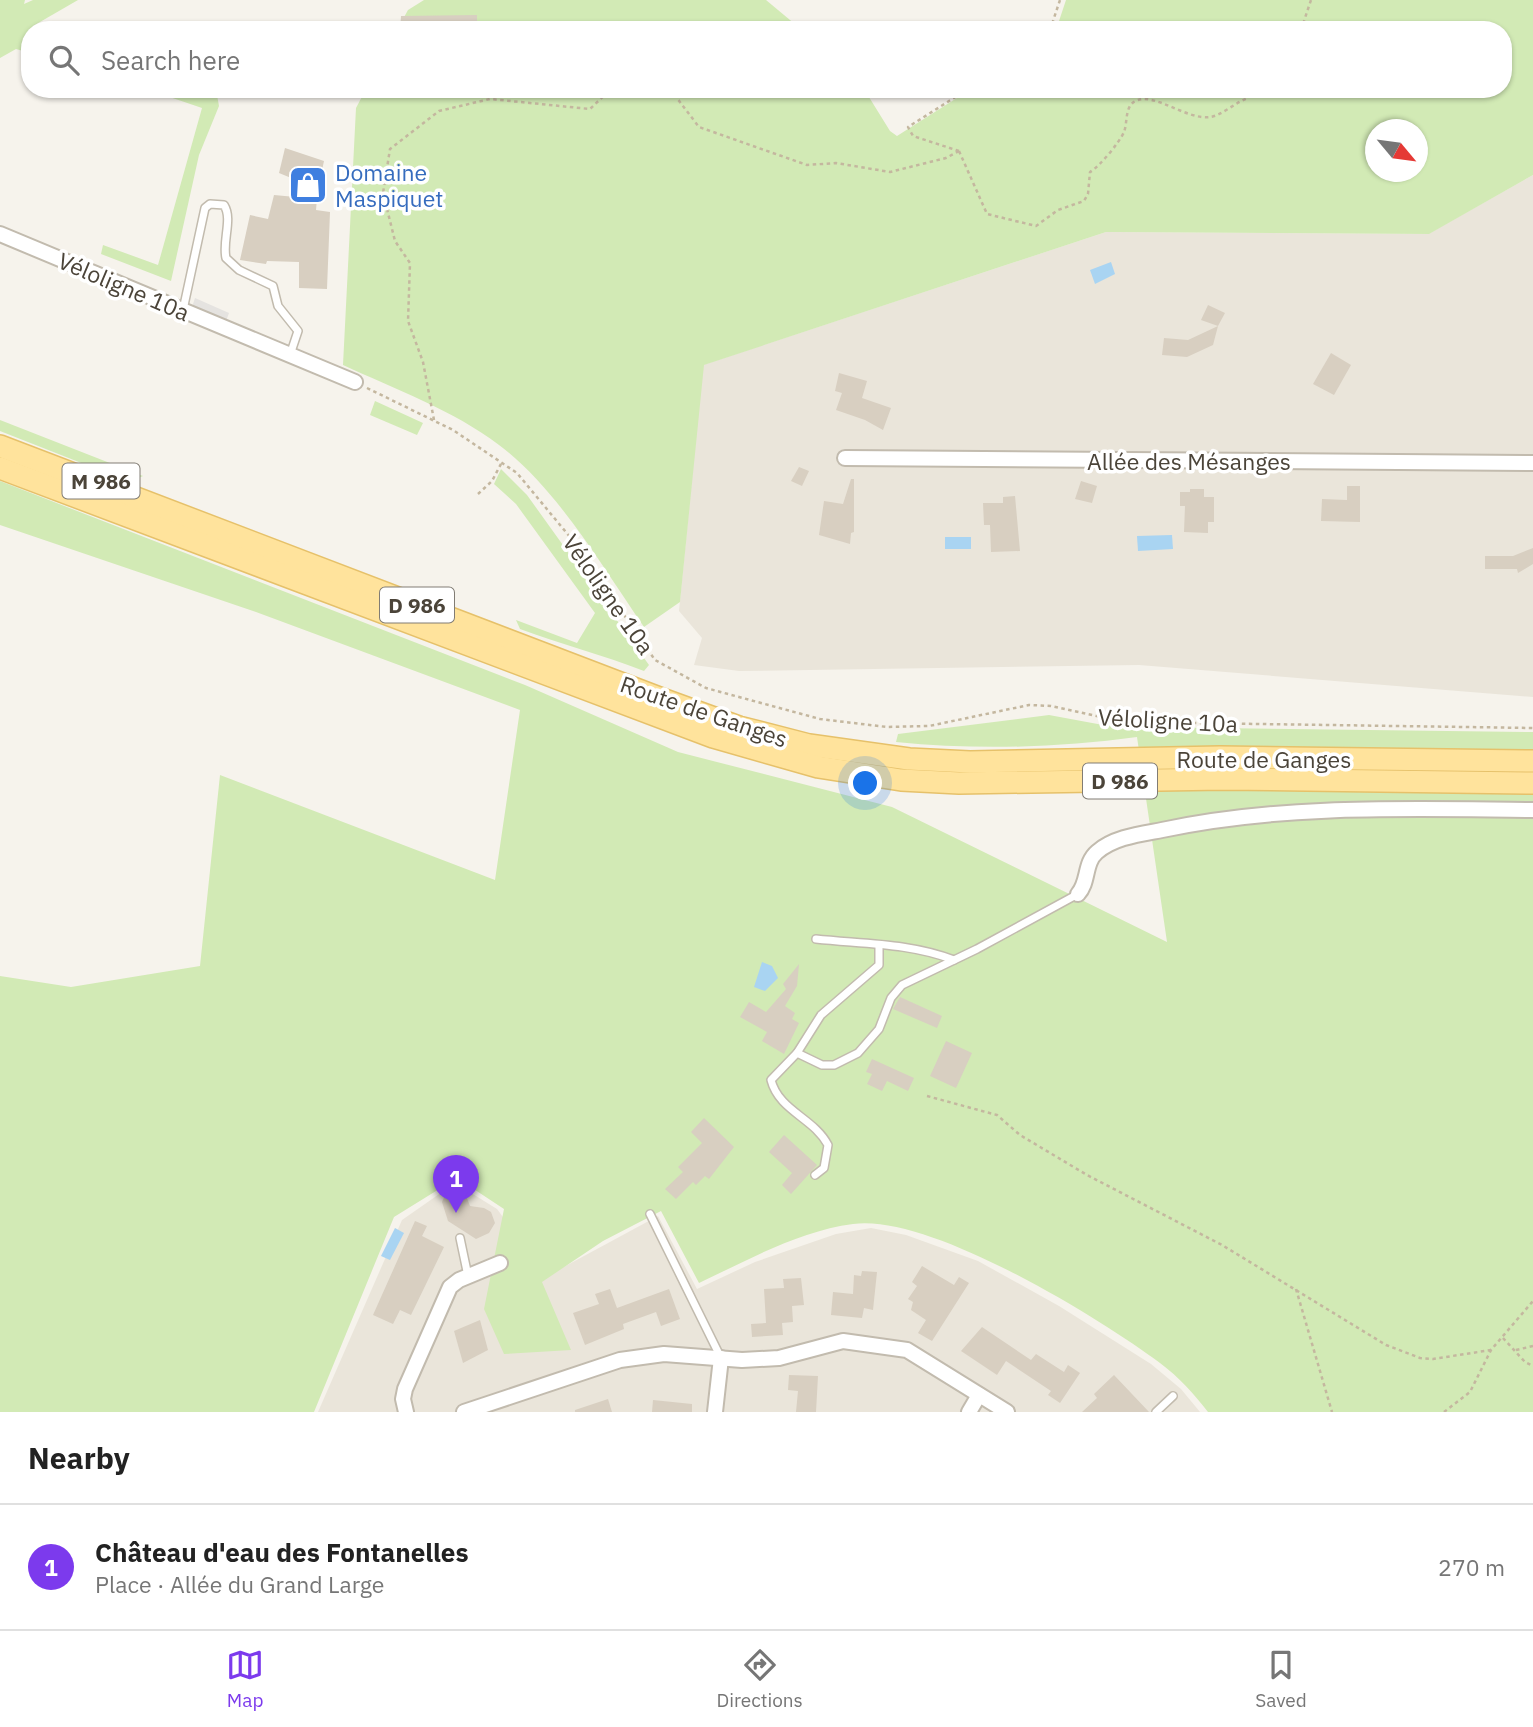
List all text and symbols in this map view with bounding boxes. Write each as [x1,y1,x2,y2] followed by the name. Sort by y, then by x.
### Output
[21,21,1512,98] search box
[45,41,83,79] icon: search
[101,43,240,77] text: Search here
[1365,119,1428,182] north arrow
[335,157,443,213] place label: Domaine Maspiquet
[287,164,329,206] shop icon: Domaine Maspiquet
[54,245,194,327] street label: Véloligne 10a
[1087,446,1291,476] street label: Allée des Mésanges
[62,463,140,498] road number: M 986
[556,528,662,660] street label: Véloligne 10a
[380,588,454,622] road number: D 986
[616,668,792,754] street label: Route de Ganges
[1097,701,1239,739] street label: Véloligne 10a
[1177,744,1351,774] street label: Route de Ganges
[1083,764,1157,798] road number: D 986
[848,766,882,800] your location
[433,1155,479,1213] pin: 1
[28,1438,130,1477] text: Nearby
[95,1535,469,1569] text: Château d'eau des Fontanelles
[44,1552,58,1582] text: 1
[1438,1552,1505,1582] text: 270 m
[95,1569,384,1599] text: Place · Allée du Grand Large
[226,1646,264,1712] tab: Map
[716,1646,803,1712] tab: Directions
[1255,1646,1307,1712] tab: Saved

